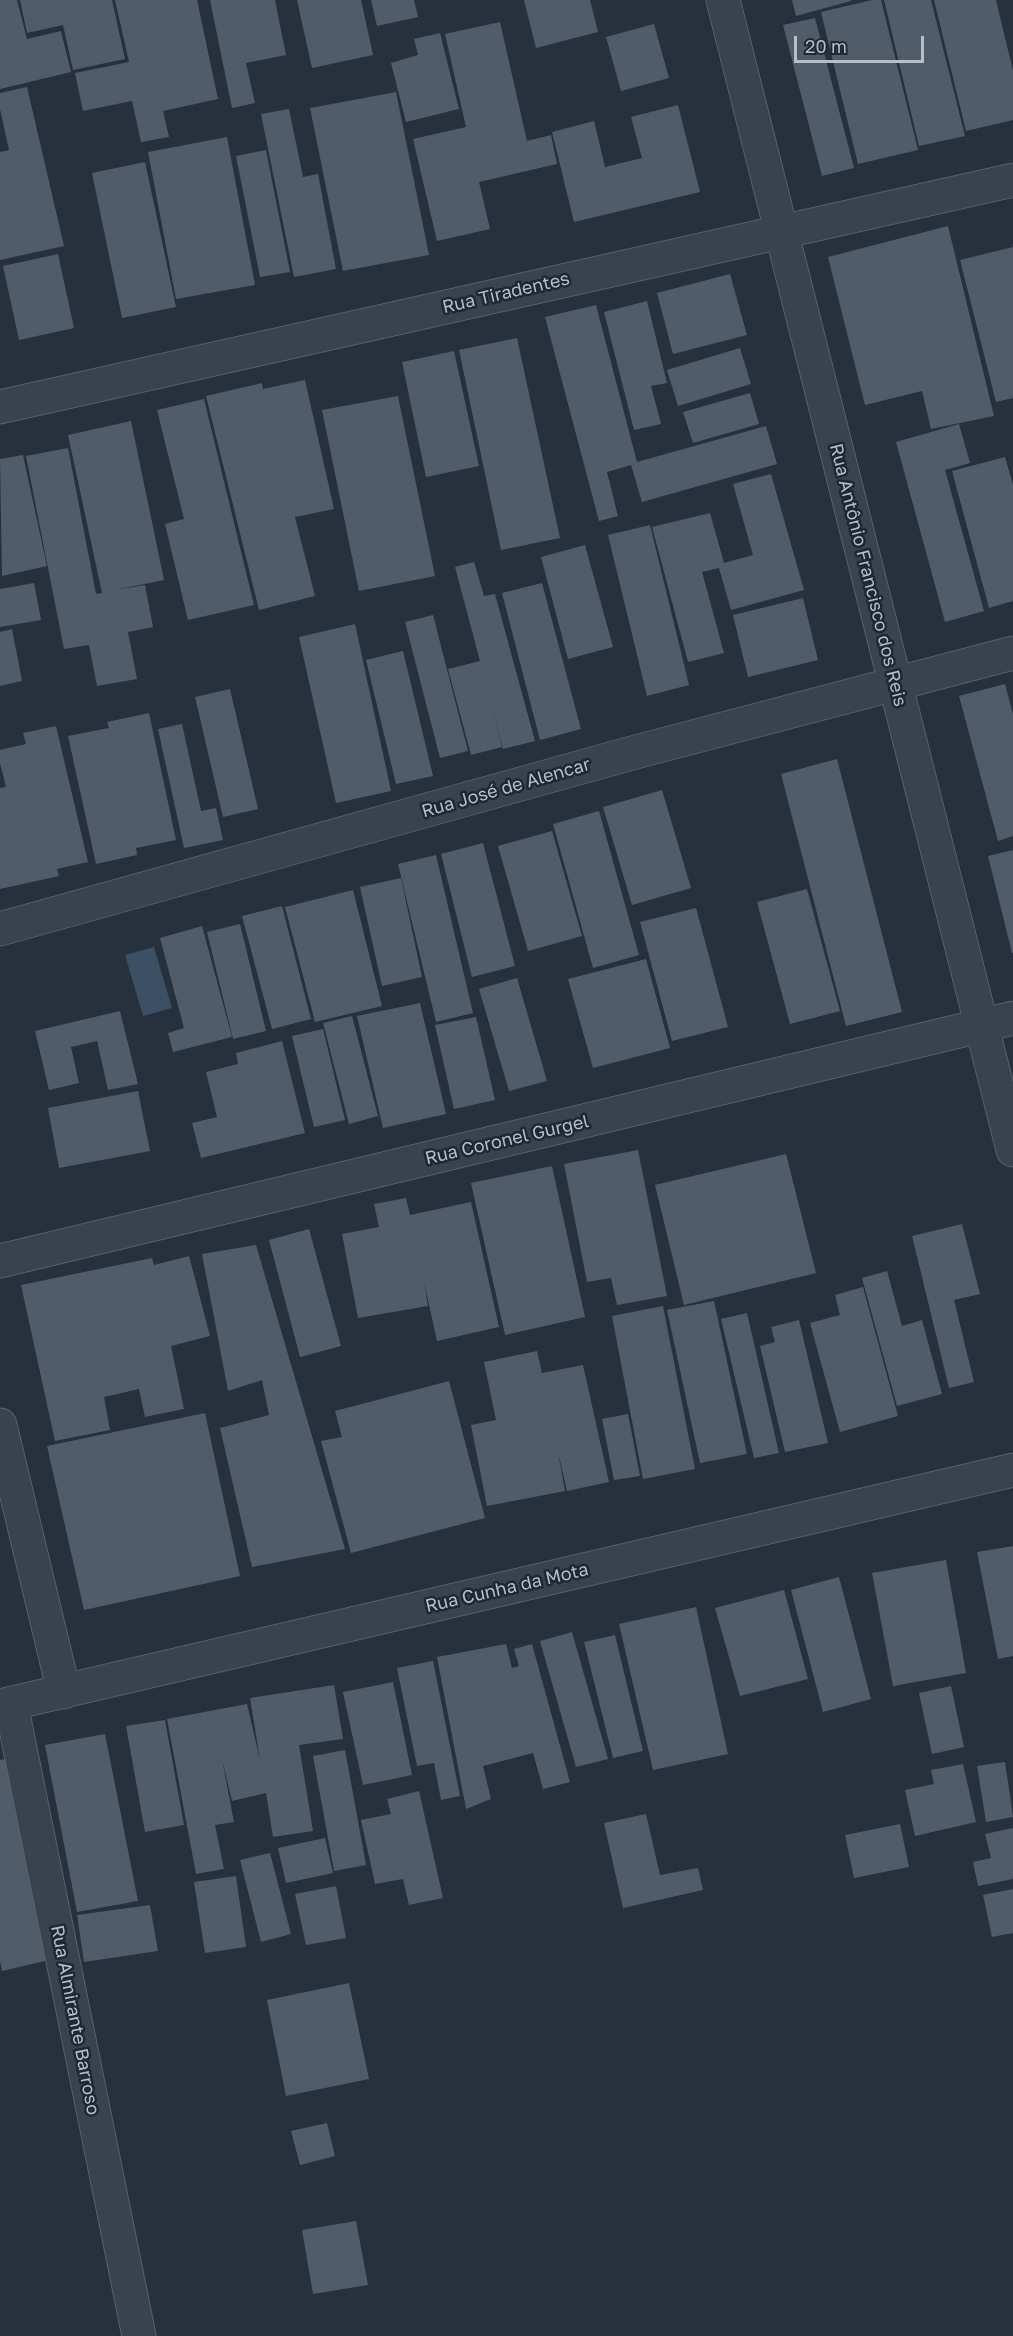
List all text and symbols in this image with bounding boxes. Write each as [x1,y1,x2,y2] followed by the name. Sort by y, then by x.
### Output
[797,24,928,62] scale bar
[805,35,847,57] text: 20 m
[440,268,572,318] street label: Rua Tiradentes
[825,441,911,709] street label: Rua Antônio Francisco dos Reis
[419,754,593,822] street label: Rua José de Alencar
[423,1111,591,1169] street label: Rua Coronel Gurgel
[423,1559,591,1617] street label: Rua Cunha da Mota
[46,1923,104,2117] street label: Rua Almirante Barroso

